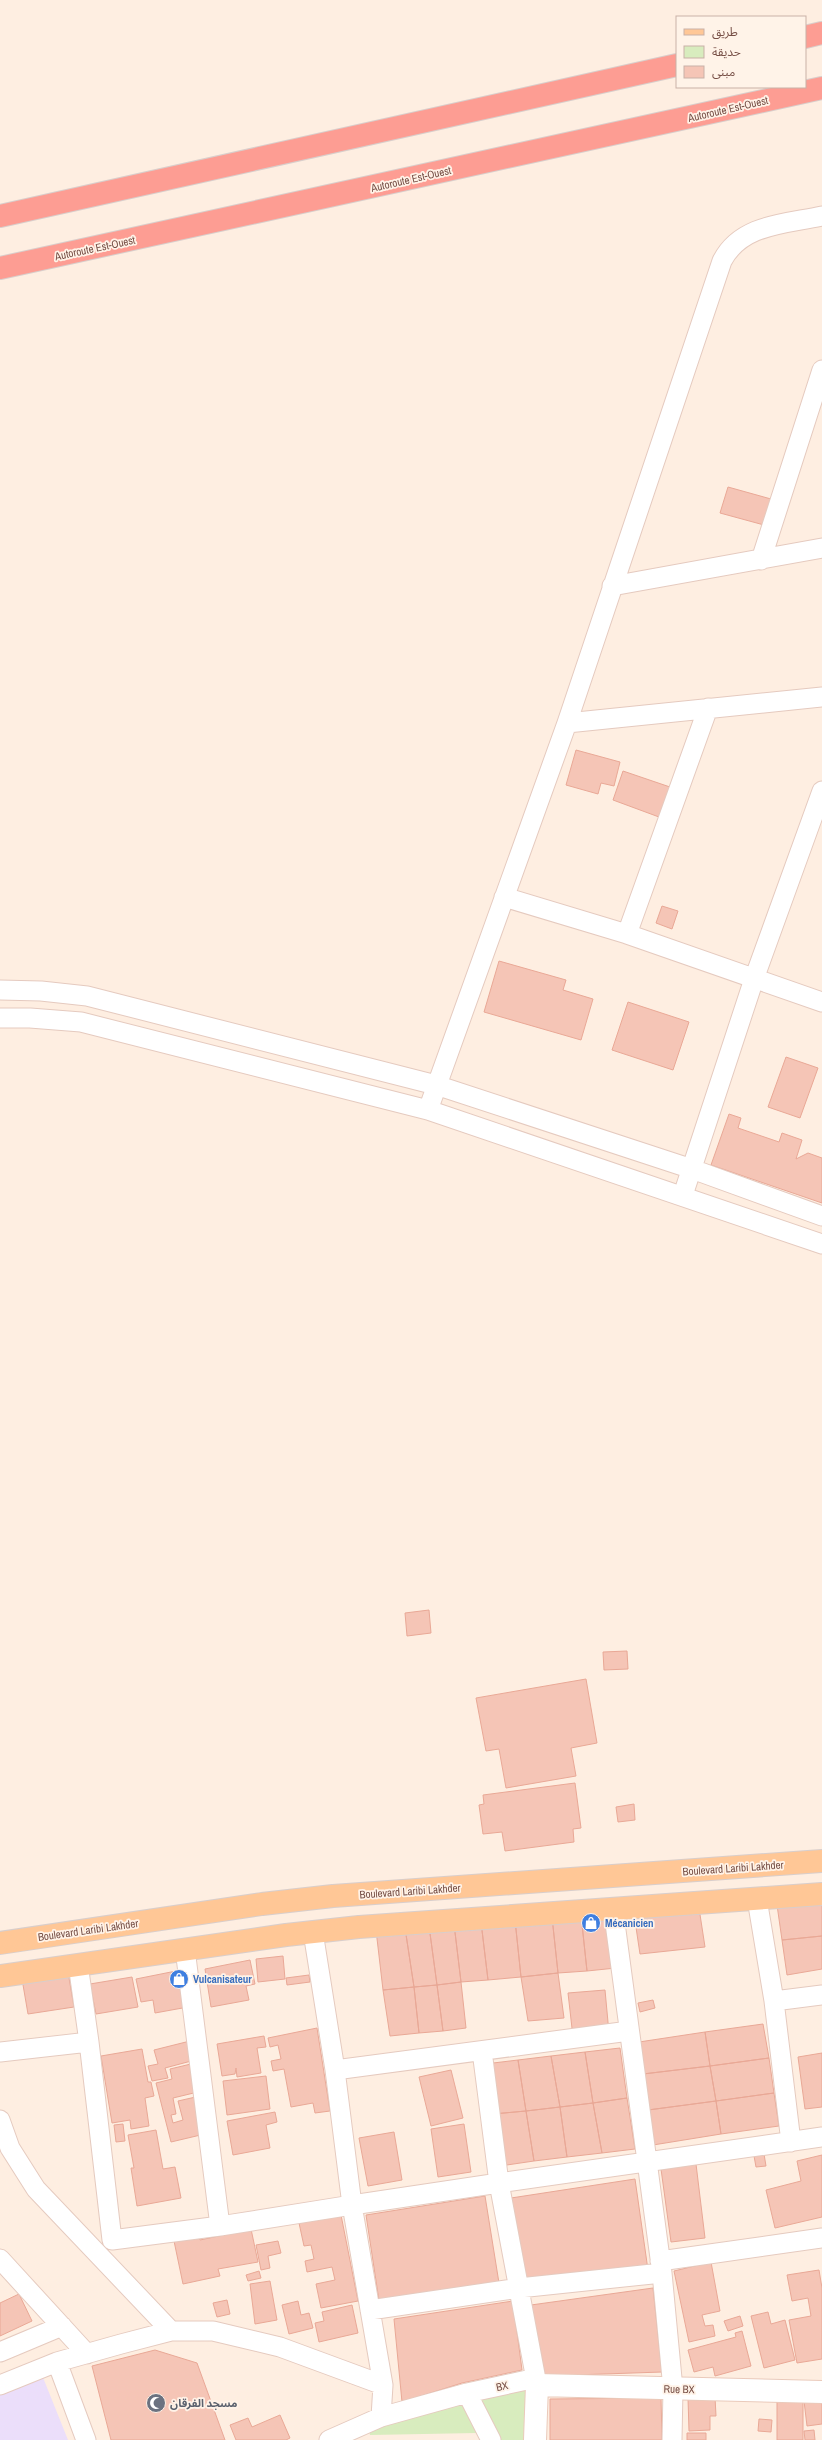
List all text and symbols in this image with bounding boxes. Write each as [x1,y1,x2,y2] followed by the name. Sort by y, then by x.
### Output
[676,16,806,88] legend
[712,24,738,40] text: طريق
[712,44,741,60] text: حديقة
[712,64,735,80] text: مبنى
[686,93,770,125] street label: Autoroute Est-Ouest
[369,163,453,195] street label: Autoroute Est-Ouest
[53,233,137,264] street label: Autoroute Est-Ouest
[682,1857,784,1879] street label: Boulevard Laribi Lakhder
[359,1880,461,1902] street label: Boulevard Laribi Lakhder
[580,1912,602,1934] shop icon: Mécanicien
[37,1916,139,1944] street label: Boulevard Laribi Lakhder
[605,1916,654,1930] place label: Mécanicien
[168,1968,190,1990] shop icon: Vulcanisateur
[193,1972,252,1986] place label: Vulcanisateur
[495,2378,509,2394] street label: BX
[663,2382,695,2396] street label: Rue BX
[145,2392,167,2414] mosque icon: مسجد الفرقان
[170,2396,238,2410] place label: مسجد الفرقان

